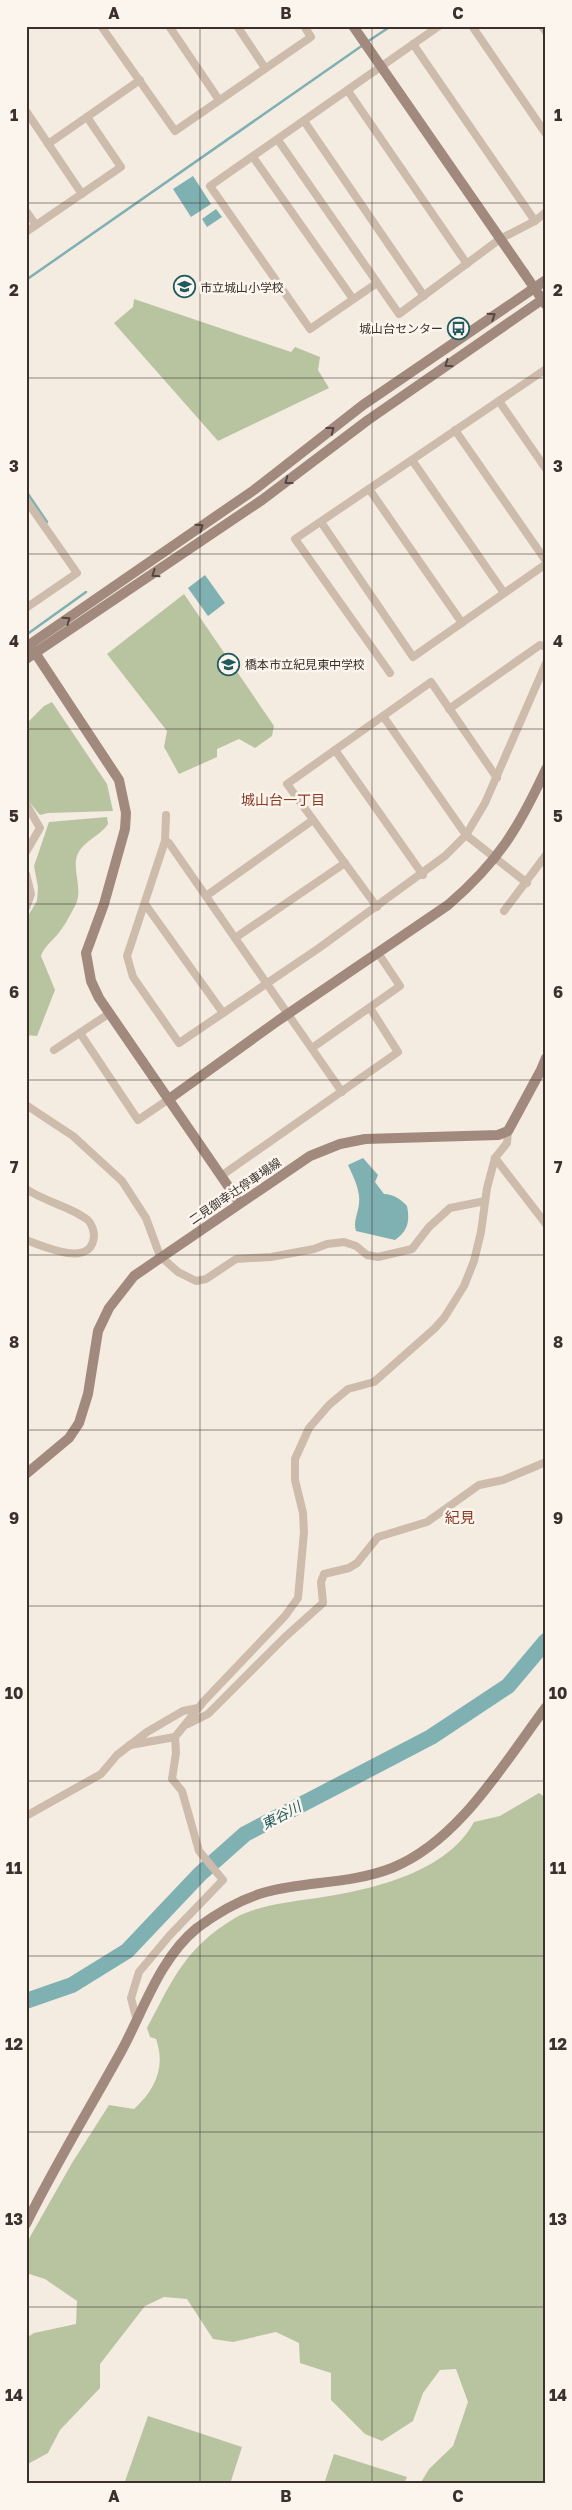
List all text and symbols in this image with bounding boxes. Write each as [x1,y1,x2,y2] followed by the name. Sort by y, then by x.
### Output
[108,3,120,23] text: A
[280,3,292,23] text: B
[452,3,464,23] text: C
[10,105,18,125] text: 1
[554,105,562,125] text: 1
[172,275,196,299] school or university icon: 市立城山小学校
[9,280,19,300] text: 2
[200,280,284,295] place label: 市立城山小学校
[553,280,563,300] text: 2
[486,313,495,322] one-way arrow
[447,316,471,340] bus stop icon: 城山台センター
[359,321,443,336] place label: 城山台センター
[444,358,454,367] one-way arrow
[325,428,334,436] one-way arrow
[9,456,19,476] text: 3
[553,456,563,476] text: 3
[285,475,294,483] one-way arrow
[195,524,204,533] one-way arrow
[151,567,160,577] one-way arrow
[61,617,71,626] one-way arrow
[9,631,19,651] text: 4
[553,631,563,651] text: 4
[217,652,241,676] school or university icon: 橋本市立紀見東中学校
[245,657,365,672] place label: 橋本市立紀見東中学校
[241,791,325,808] district label: 城山台一丁目
[9,806,19,826] text: 5
[553,806,563,826] text: 5
[9,982,19,1002] text: 6
[553,982,563,1002] text: 6
[186,1155,284,1227] street label: 二見御幸辻停車場線
[10,1157,19,1177] text: 7
[554,1157,563,1177] text: 7
[9,1332,19,1352] text: 8
[553,1332,563,1352] text: 8
[9,1508,19,1528] text: 9
[445,1508,475,1526] district label: 紀見
[553,1508,563,1528] text: 9
[5,1683,23,1703] text: 10
[549,1683,567,1703] text: 10
[258,1797,305,1832] water label: 東谷川
[6,1858,22,1878] text: 11
[550,1858,566,1878] text: 11
[5,2034,23,2054] text: 12
[549,2034,567,2054] text: 12
[5,2209,23,2229] text: 13
[549,2209,567,2229] text: 13
[5,2385,23,2405] text: 14
[549,2385,567,2405] text: 14
[108,2486,120,2506] text: A
[280,2486,292,2506] text: B
[452,2486,464,2506] text: C

